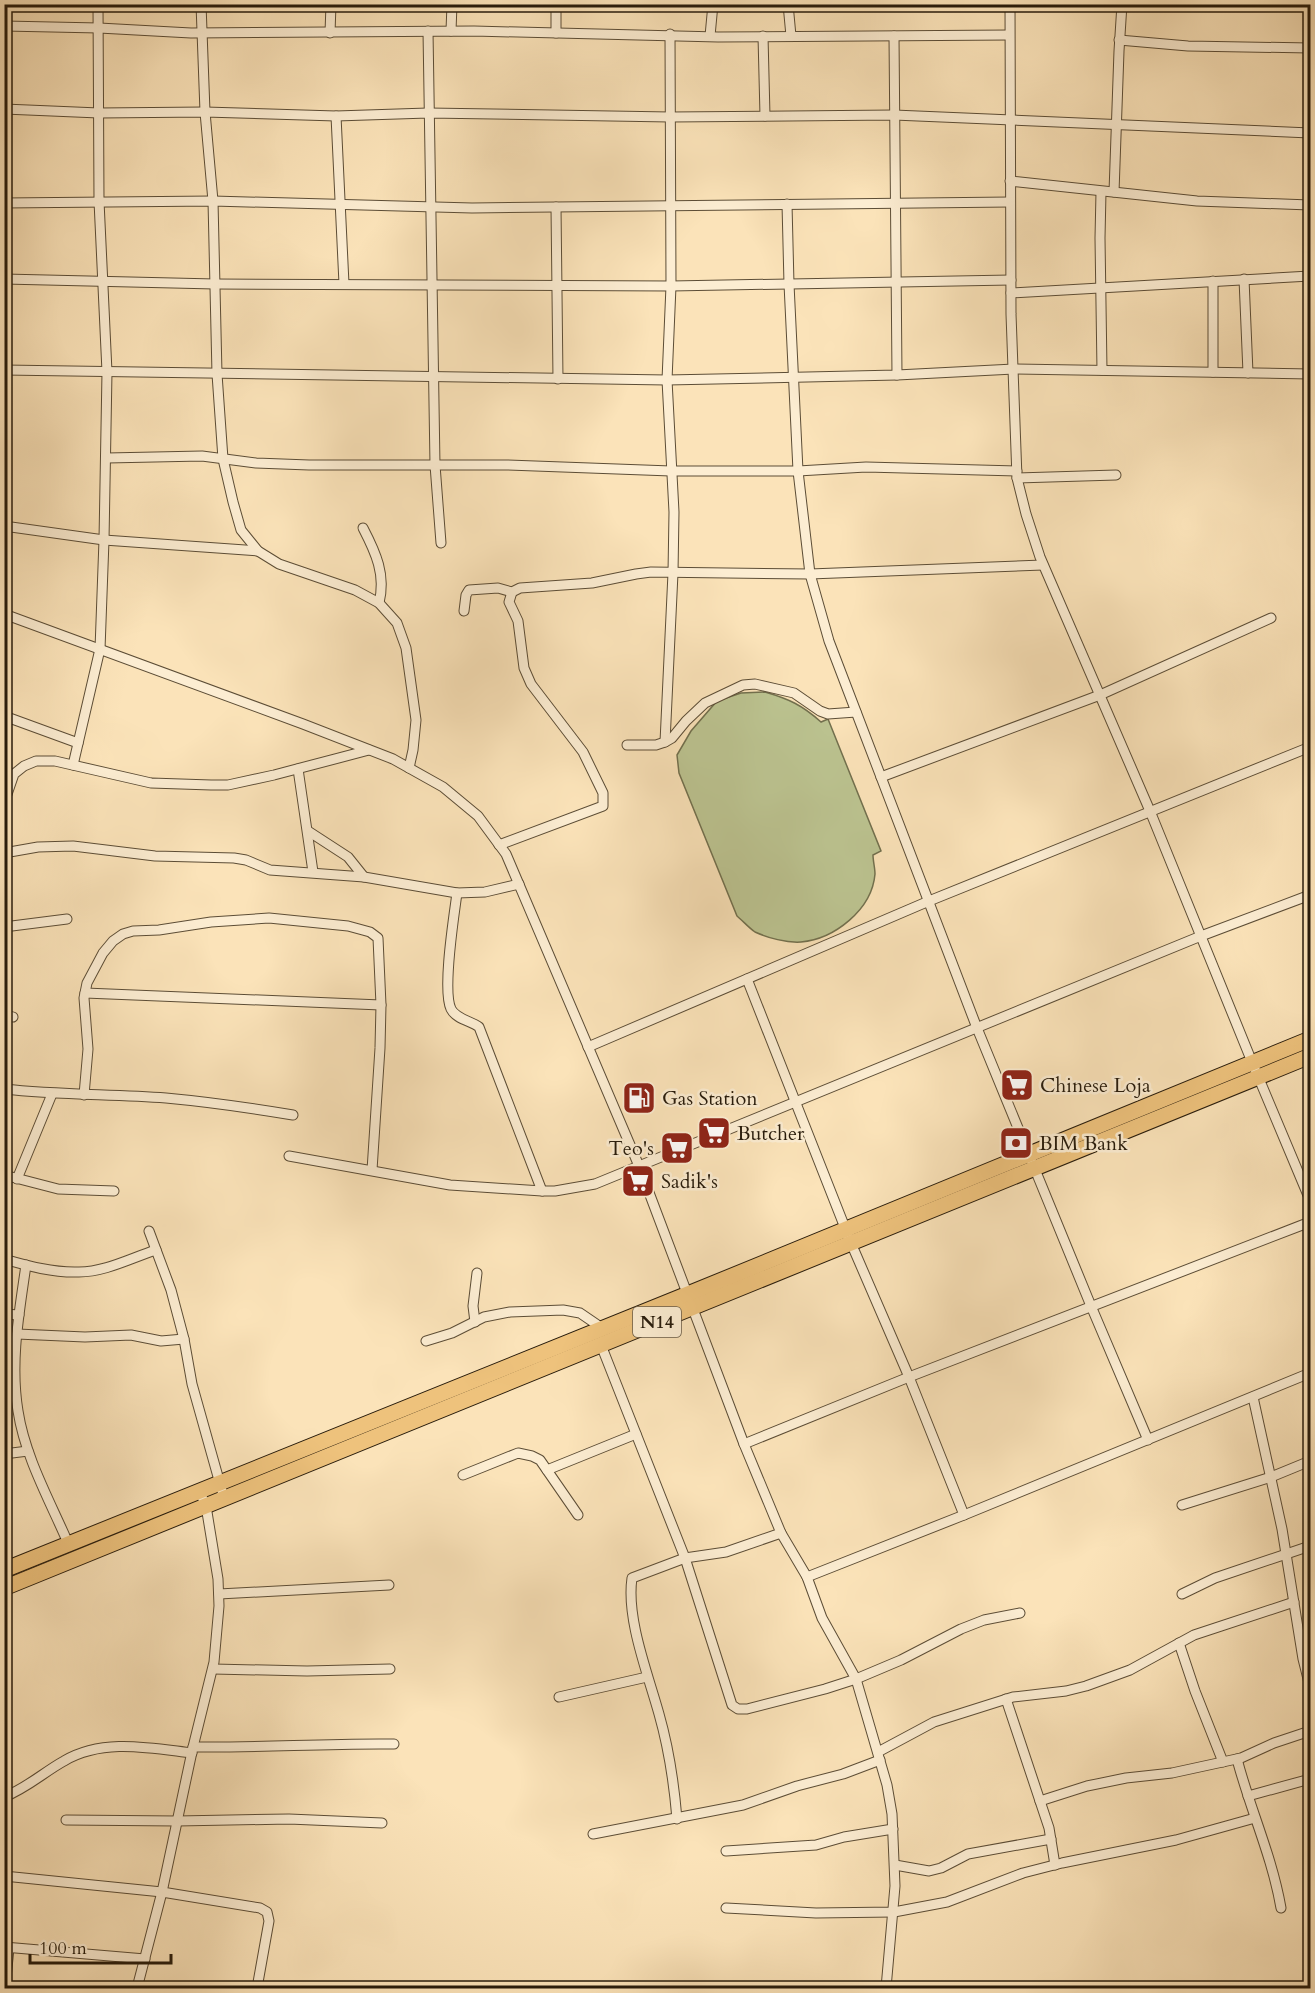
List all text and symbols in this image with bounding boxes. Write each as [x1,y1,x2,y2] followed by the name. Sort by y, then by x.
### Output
[999,1067,1035,1103] supermarket icon: Chinese Loja
[1040,1072,1151,1099] place label: Chinese Loja
[621,1080,657,1116] fuel station icon: Gas Station
[662,1085,758,1112] place label: Gas Station
[696,1115,732,1151] supermarket icon: Butcher
[737,1120,805,1147] place label: Butcher
[998,1125,1034,1161] bank icon: BIM Bank
[659,1130,695,1166] supermarket icon: Teo's
[1039,1130,1128,1157] place label: BIM Bank
[608,1135,654,1162] place label: Teo's
[620,1163,656,1199] supermarket icon: Sadik's
[661,1168,718,1195] place label: Sadik's
[633,1307,681,1337] road number: N14
[30,1927,171,1965] scale bar
[39,1936,87,1961] text: 100 m

